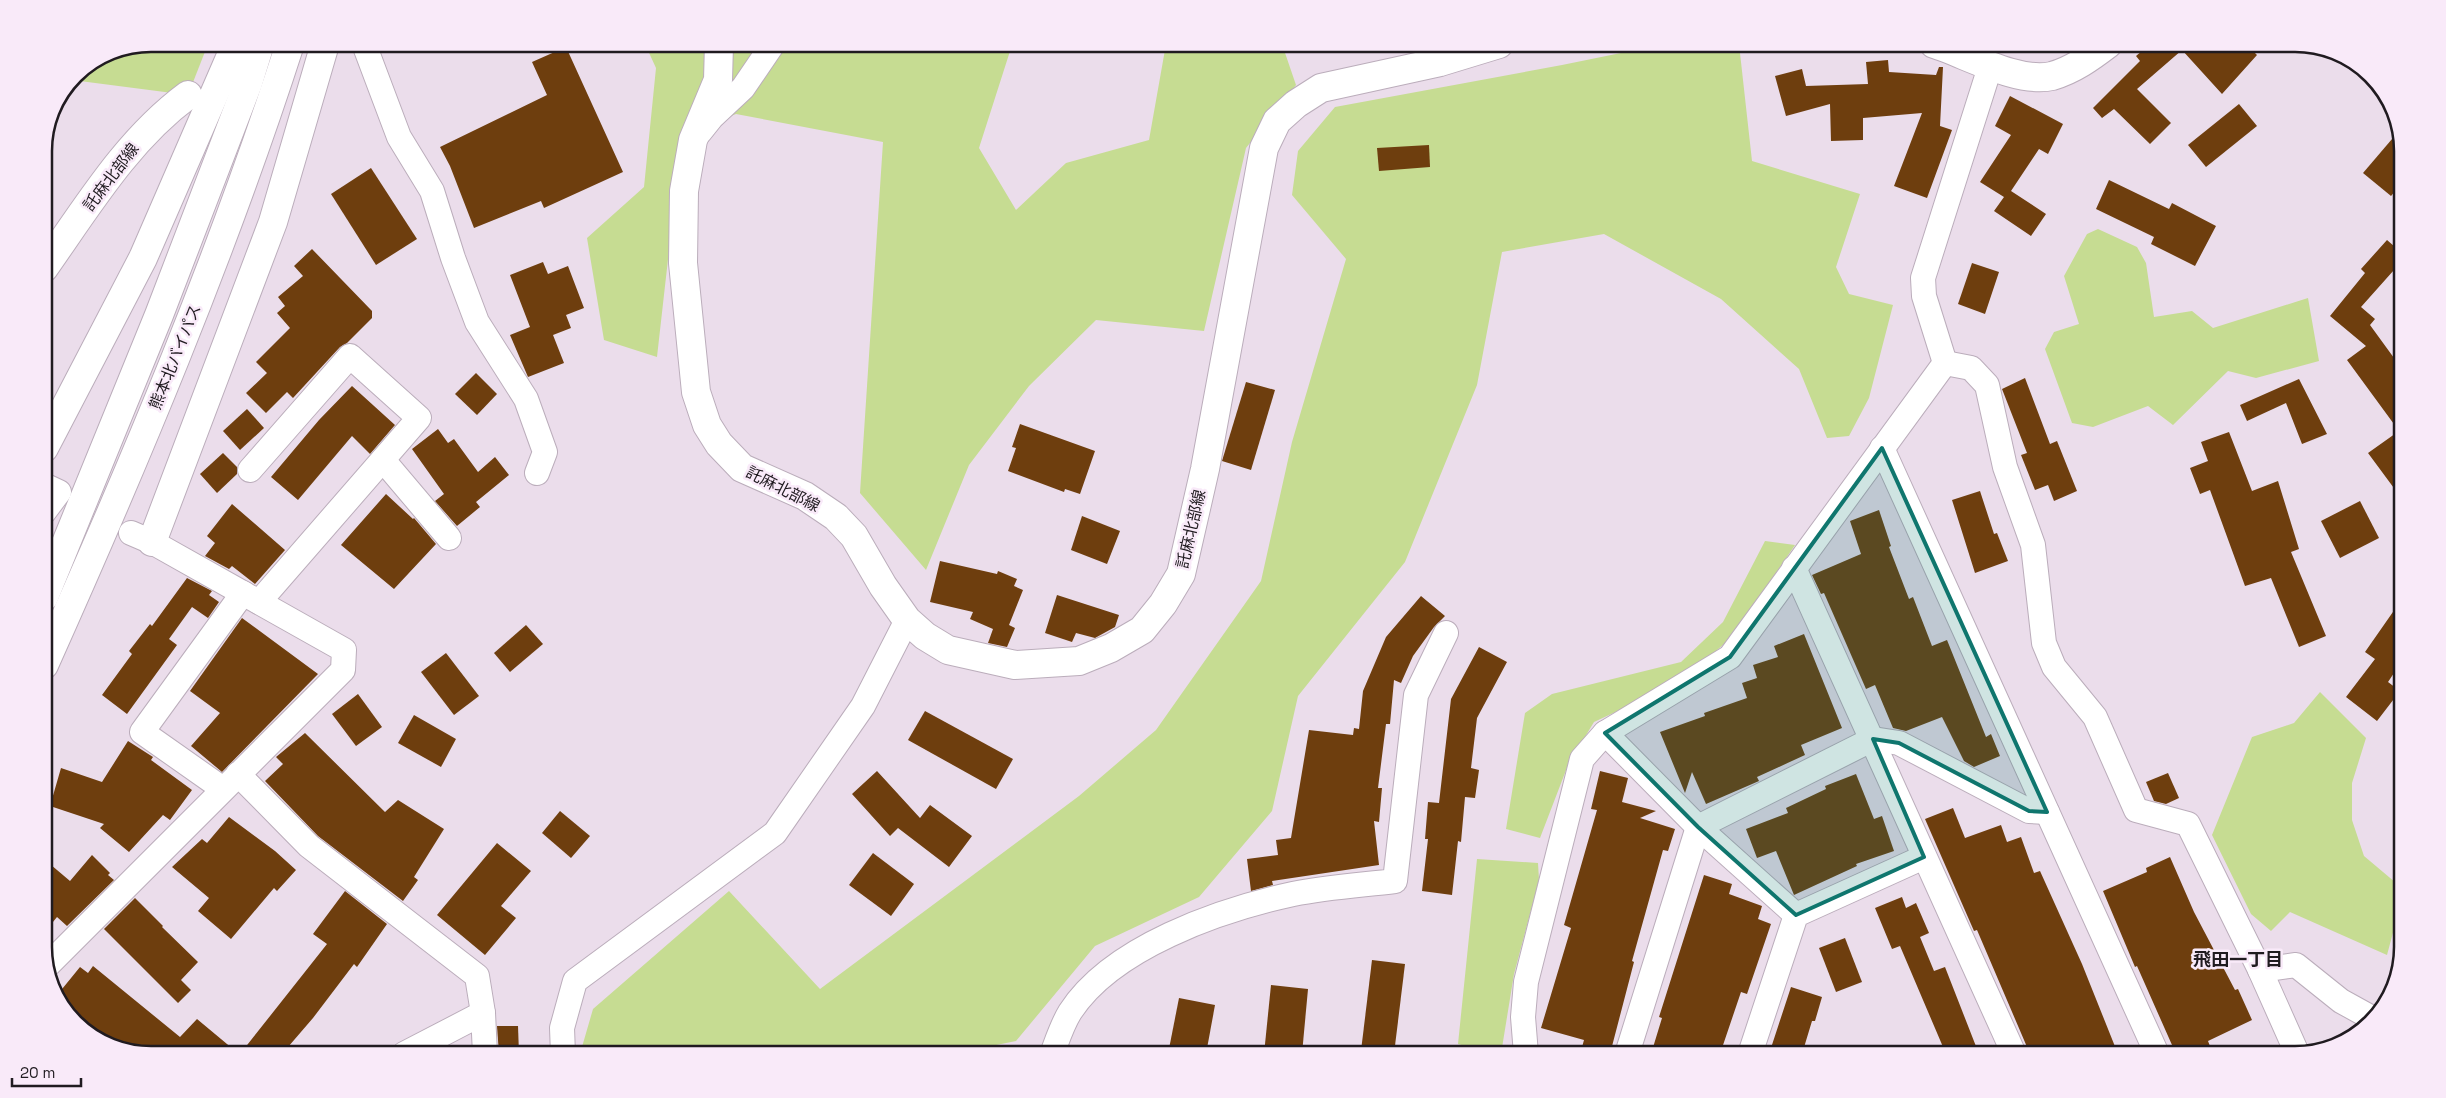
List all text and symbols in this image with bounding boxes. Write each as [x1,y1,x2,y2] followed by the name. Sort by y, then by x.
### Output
[79,139,143,215] street label: 託麻北部線
[144,301,206,413] street label: 熊本北バイパス
[743,461,823,517] street label: 託麻北部線
[1172,488,1210,570] street label: 託麻北部線
[2193,948,2283,971] district label: 飛田一丁目
[12,1056,81,1088] scale bar
[20,1063,55,1082] text: 20 m

